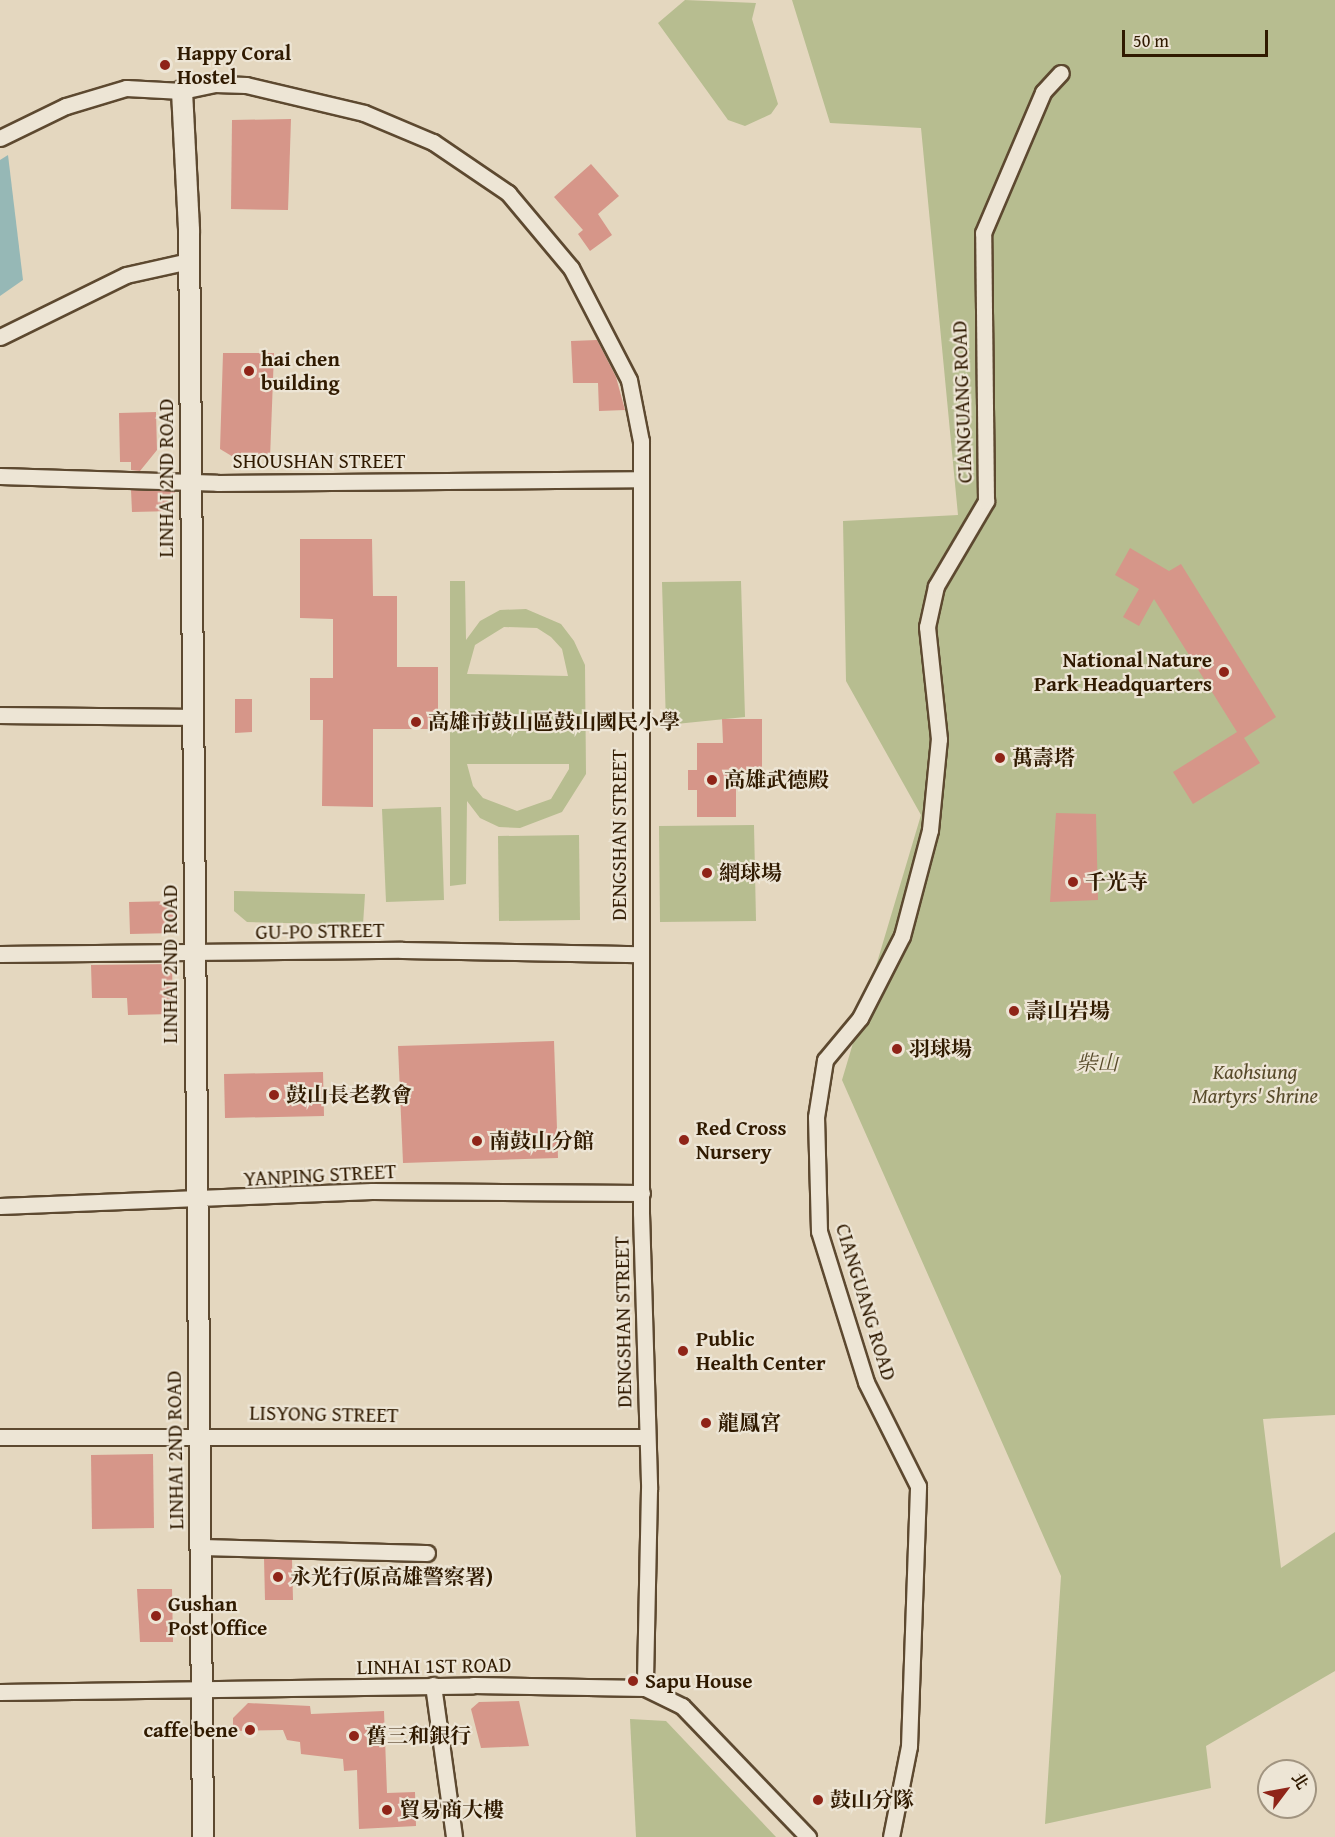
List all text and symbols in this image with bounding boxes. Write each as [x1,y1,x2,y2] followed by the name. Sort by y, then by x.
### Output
[1125,18,1270,56] scale bar
[1133,27,1169,54] text: 50 m
[177,40,291,90] place label: Happy Coral Hostel
[158,58,172,72] marker: Happy Coral Hostel
[947,320,977,484] street label: CIANGUANG ROAD
[261,346,340,396] place label: hai chen building
[242,364,256,378] marker: hai chen building
[153,398,179,558] street label: LINHAI 2ND ROAD
[232,448,406,474] street label: SHOUSHAN STREET
[1034,647,1212,697] place label: National Nature Park Headquarters
[1217,665,1231,679] marker: National Nature Park Headquarters
[428,709,680,735] place label: 高雄市鼓山區鼓山國民小學
[409,715,423,729] marker: 高雄市鼓山區鼓山國民小學
[1012,745,1075,771] place label: 萬壽塔
[606,749,632,921] street label: DENGSHAN STREET
[993,751,1007,765] marker: 萬壽塔
[724,767,829,793] place label: 高雄武德殿
[705,773,719,787] marker: 高雄武德殿
[719,860,782,886] place label: 網球場
[700,866,714,880] marker: 網球場
[1085,869,1148,895] place label: 千光寺
[1066,875,1080,889] marker: 千光寺
[157,884,183,1044] street label: LINHAI 2ND ROAD
[255,917,385,945] street label: GU-PO STREET
[1026,998,1110,1024] place label: 壽山岩場
[1007,1004,1021,1018] marker: 壽山岩場
[909,1036,972,1062] place label: 羽球場
[890,1042,904,1056] marker: 羽球場
[1076,1050,1118,1076] park label: 柴山
[1192,1059,1318,1109] park label: Kaohsiung Martyrs' Shrine
[286,1082,412,1108] place label: 鼓山長老教會
[267,1088,281,1102] marker: 鼓山長老教會
[696,1115,786,1165] place label: Red Cross Nursery
[489,1128,594,1154] place label: 南鼓山分館
[677,1133,691,1147] marker: Red Cross Nursery
[470,1134,484,1148] marker: 南鼓山分館
[243,1158,397,1192] street label: YANPING STREET
[830,1221,902,1383] street label: CIANGUANG ROAD
[609,1236,637,1408] street label: DENGSHAN STREET
[696,1326,826,1376] place label: Public Health Center
[674,1342,692,1360] marker: Public Health Center
[161,1370,189,1530] street label: LINHAI 2ND ROAD
[249,1400,399,1428] street label: LISYONG STREET
[718,1410,781,1436] place label: 龍鳳宮
[699,1416,713,1430] marker: 龍鳳宮
[290,1564,493,1590] place label: 永光行(原高雄警察署)
[271,1570,285,1584] marker: 永光行(原高雄警察署)
[168,1591,267,1641] place label: Gushan Post Office
[149,1609,163,1623] marker: Gushan Post Office
[356,1652,512,1680] street label: LINHAI 1ST ROAD
[645,1668,753,1694] place label: Sapu House
[626,1674,640,1688] marker: Sapu House
[143,1717,238,1743] place label: caffe bene
[243,1723,257,1737] marker: caffe bene
[366,1723,471,1749] place label: 舊三和銀行
[347,1729,361,1743] marker: 舊三和銀行
[1257,1759,1317,1819] north arrow
[1286,1767,1315,1794] text: 北
[830,1787,914,1813] place label: 鼓山分隊
[811,1793,825,1807] marker: 鼓山分隊
[399,1797,504,1823] place label: 貿易商大樓
[380,1803,394,1817] marker: 貿易商大樓

